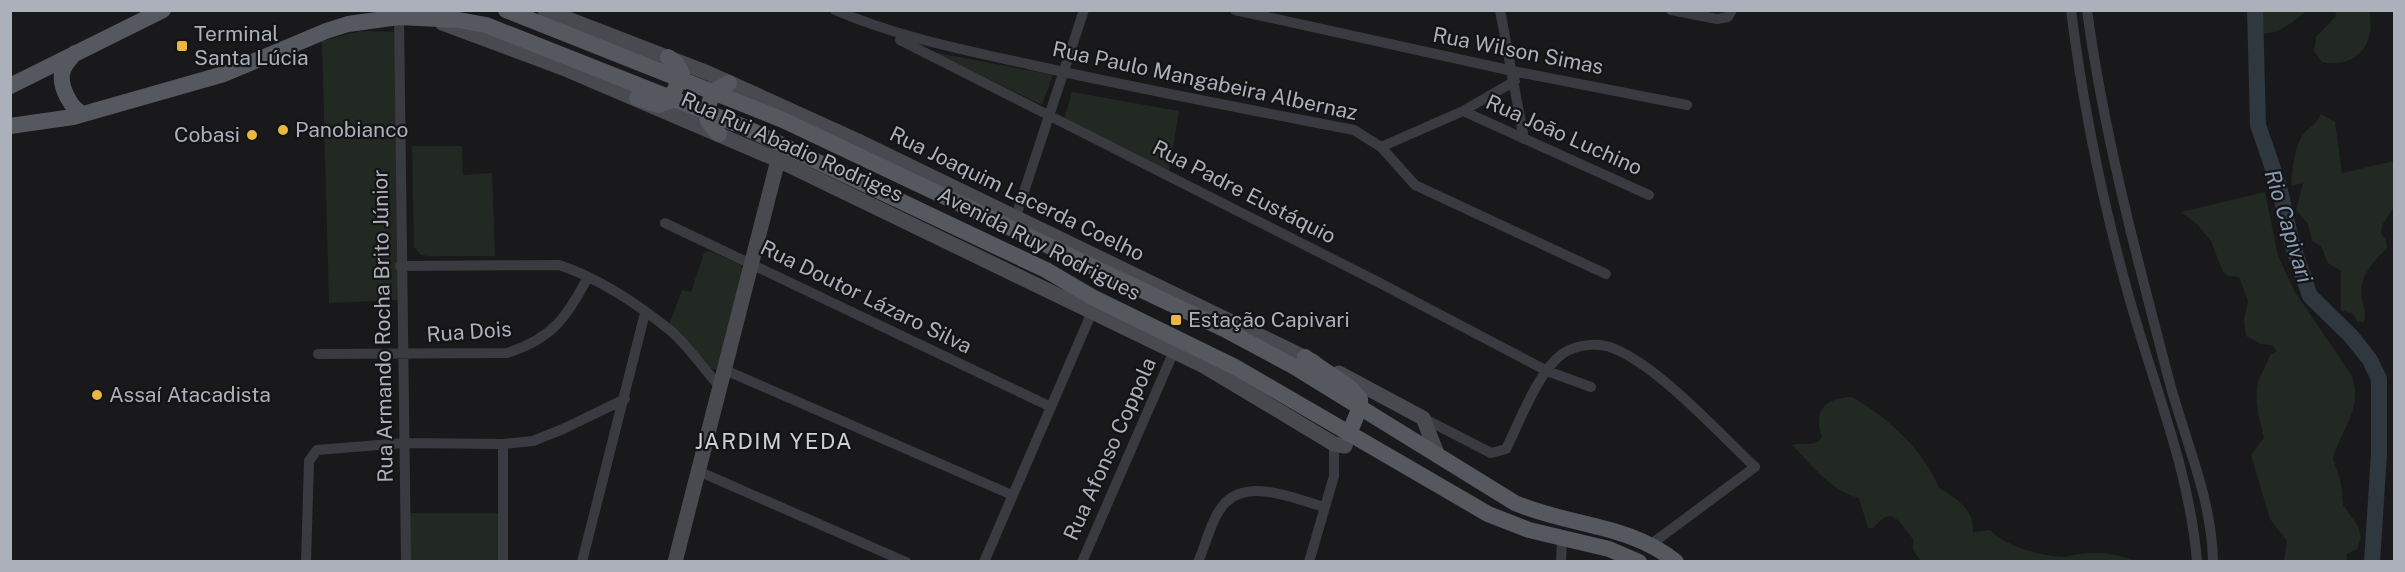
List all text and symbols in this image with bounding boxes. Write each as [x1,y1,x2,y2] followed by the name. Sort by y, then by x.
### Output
[194,21,309,70] place label: Terminal Santa Lúcia
[1431,22,1606,79] street label: Rua Wilson Simas
[1050,36,1360,125] street label: Rua Paulo Mangabeira Albernaz
[175,39,189,53] marker: Terminal Santa Lúcia
[677,86,907,207] street label: Rua Rui Abadio Rodriges
[1482,89,1646,180] street label: Rua João Luchino
[295,117,408,142] place label: Panobianco
[886,121,1149,266] street label: Rua Joaquim Lacerda Coelho
[174,122,240,147] place label: Cobasi
[276,123,290,137] marker: Panobianco
[245,128,259,142] marker: Cobasi
[1148,134,1340,249] street label: Rua Padre Eustáquio
[2259,166,2319,286] water label: Rio Capivari
[367,169,398,483] street label: Rua Armando Rocha Brito Júnior
[934,182,1145,306] street label: Avenida Ruy Rodrigues
[756,234,976,359] street label: Rua Doutor Lázaro Silva
[1188,307,1350,332] place label: Estação Capivari
[1169,313,1183,327] marker: Estação Capivari
[426,316,512,347] street label: Rua Dois
[1058,354,1161,544] street label: Rua Afonso Coppola
[109,382,271,407] place label: Assaí Atacadista
[90,388,104,402] marker: Assaí Atacadista
[695,428,853,454] district label: JARDIM YEDA

